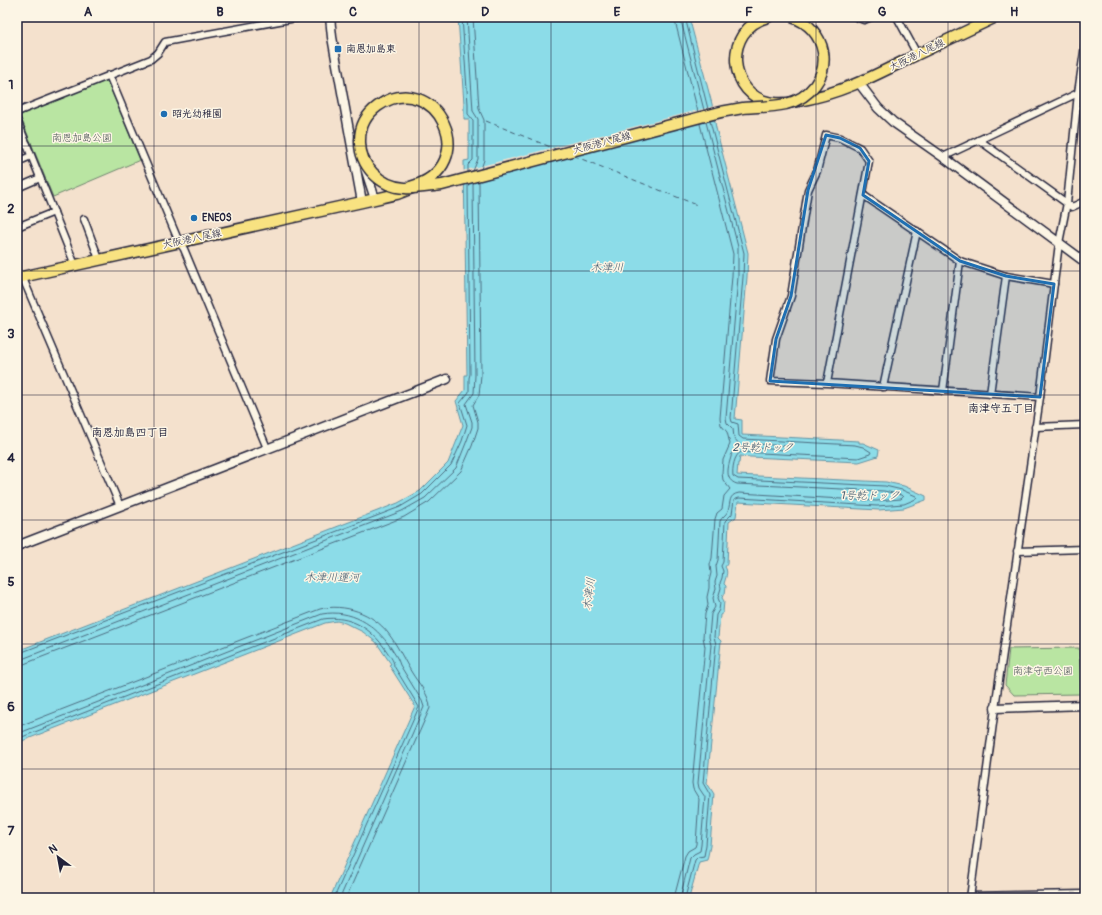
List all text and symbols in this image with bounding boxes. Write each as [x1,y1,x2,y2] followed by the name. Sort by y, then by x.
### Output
[84,4,93,20] text: A
[216,4,224,20] text: B
[349,4,357,20] text: C
[481,4,489,20] text: D
[614,4,621,20] text: E
[745,4,753,20] text: F
[878,4,887,20] text: G
[1010,4,1018,20] text: H
[887,36,947,74] street label: 大阪港八尾線
[346,43,396,55] place label: 南恩加島東
[333,44,343,54] marker: 南恩加島東
[8,77,14,93] text: 1
[172,108,222,120] place label: 昭光幼稚園
[159,109,169,119] marker: 昭光幼稚園
[571,129,633,157] street label: 大阪港八尾線
[52,132,112,144] park label: 南恩加島公園
[7,201,15,217] text: 2
[202,212,232,224] place label: ENEOS
[189,213,199,223] marker: ENEOS
[161,227,223,251] street label: 大阪港八尾線
[591,261,624,274] water label: 木津川
[7,326,15,342] text: 3
[968,402,1034,415] district label: 南津守五丁目
[92,426,169,439] district label: 南恩加島四丁目
[732,441,794,454] water label: 2号乾ドック
[7,450,15,466] text: 4
[840,489,900,502] water label: 1号乾ドック
[305,571,361,584] water label: 木津川運河
[7,574,15,590] text: 5
[581,577,597,611] water label: 木津川
[1013,665,1073,677] park label: 南津守西公園
[7,699,15,715] text: 6
[8,823,15,839] text: 7
[38,837,78,877] north arrow
[46,841,60,856] text: N

